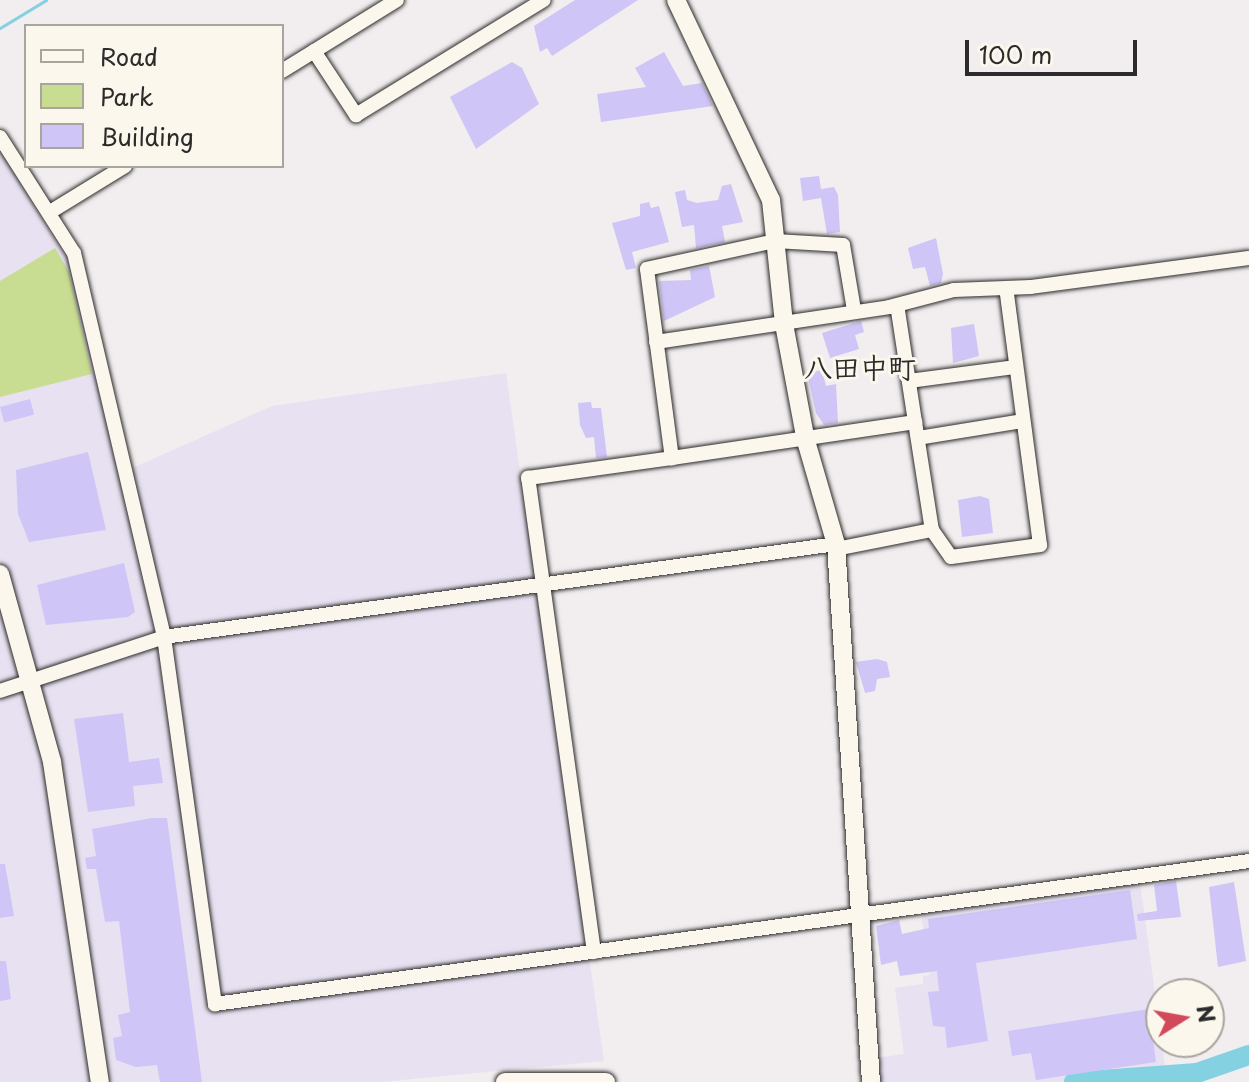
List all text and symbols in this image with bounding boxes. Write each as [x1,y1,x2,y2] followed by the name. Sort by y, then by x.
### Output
[24,24,284,168] legend
[969,24,1141,74] scale bar
[979,36,1052,72] text: 100 m
[100,38,158,74] text: Road
[100,78,154,114] text: Park
[100,118,194,154] text: Building
[804,350,916,384] district label: 八田中町
[1145,978,1225,1058] north arrow
[1189,1002,1225,1025] text: N

